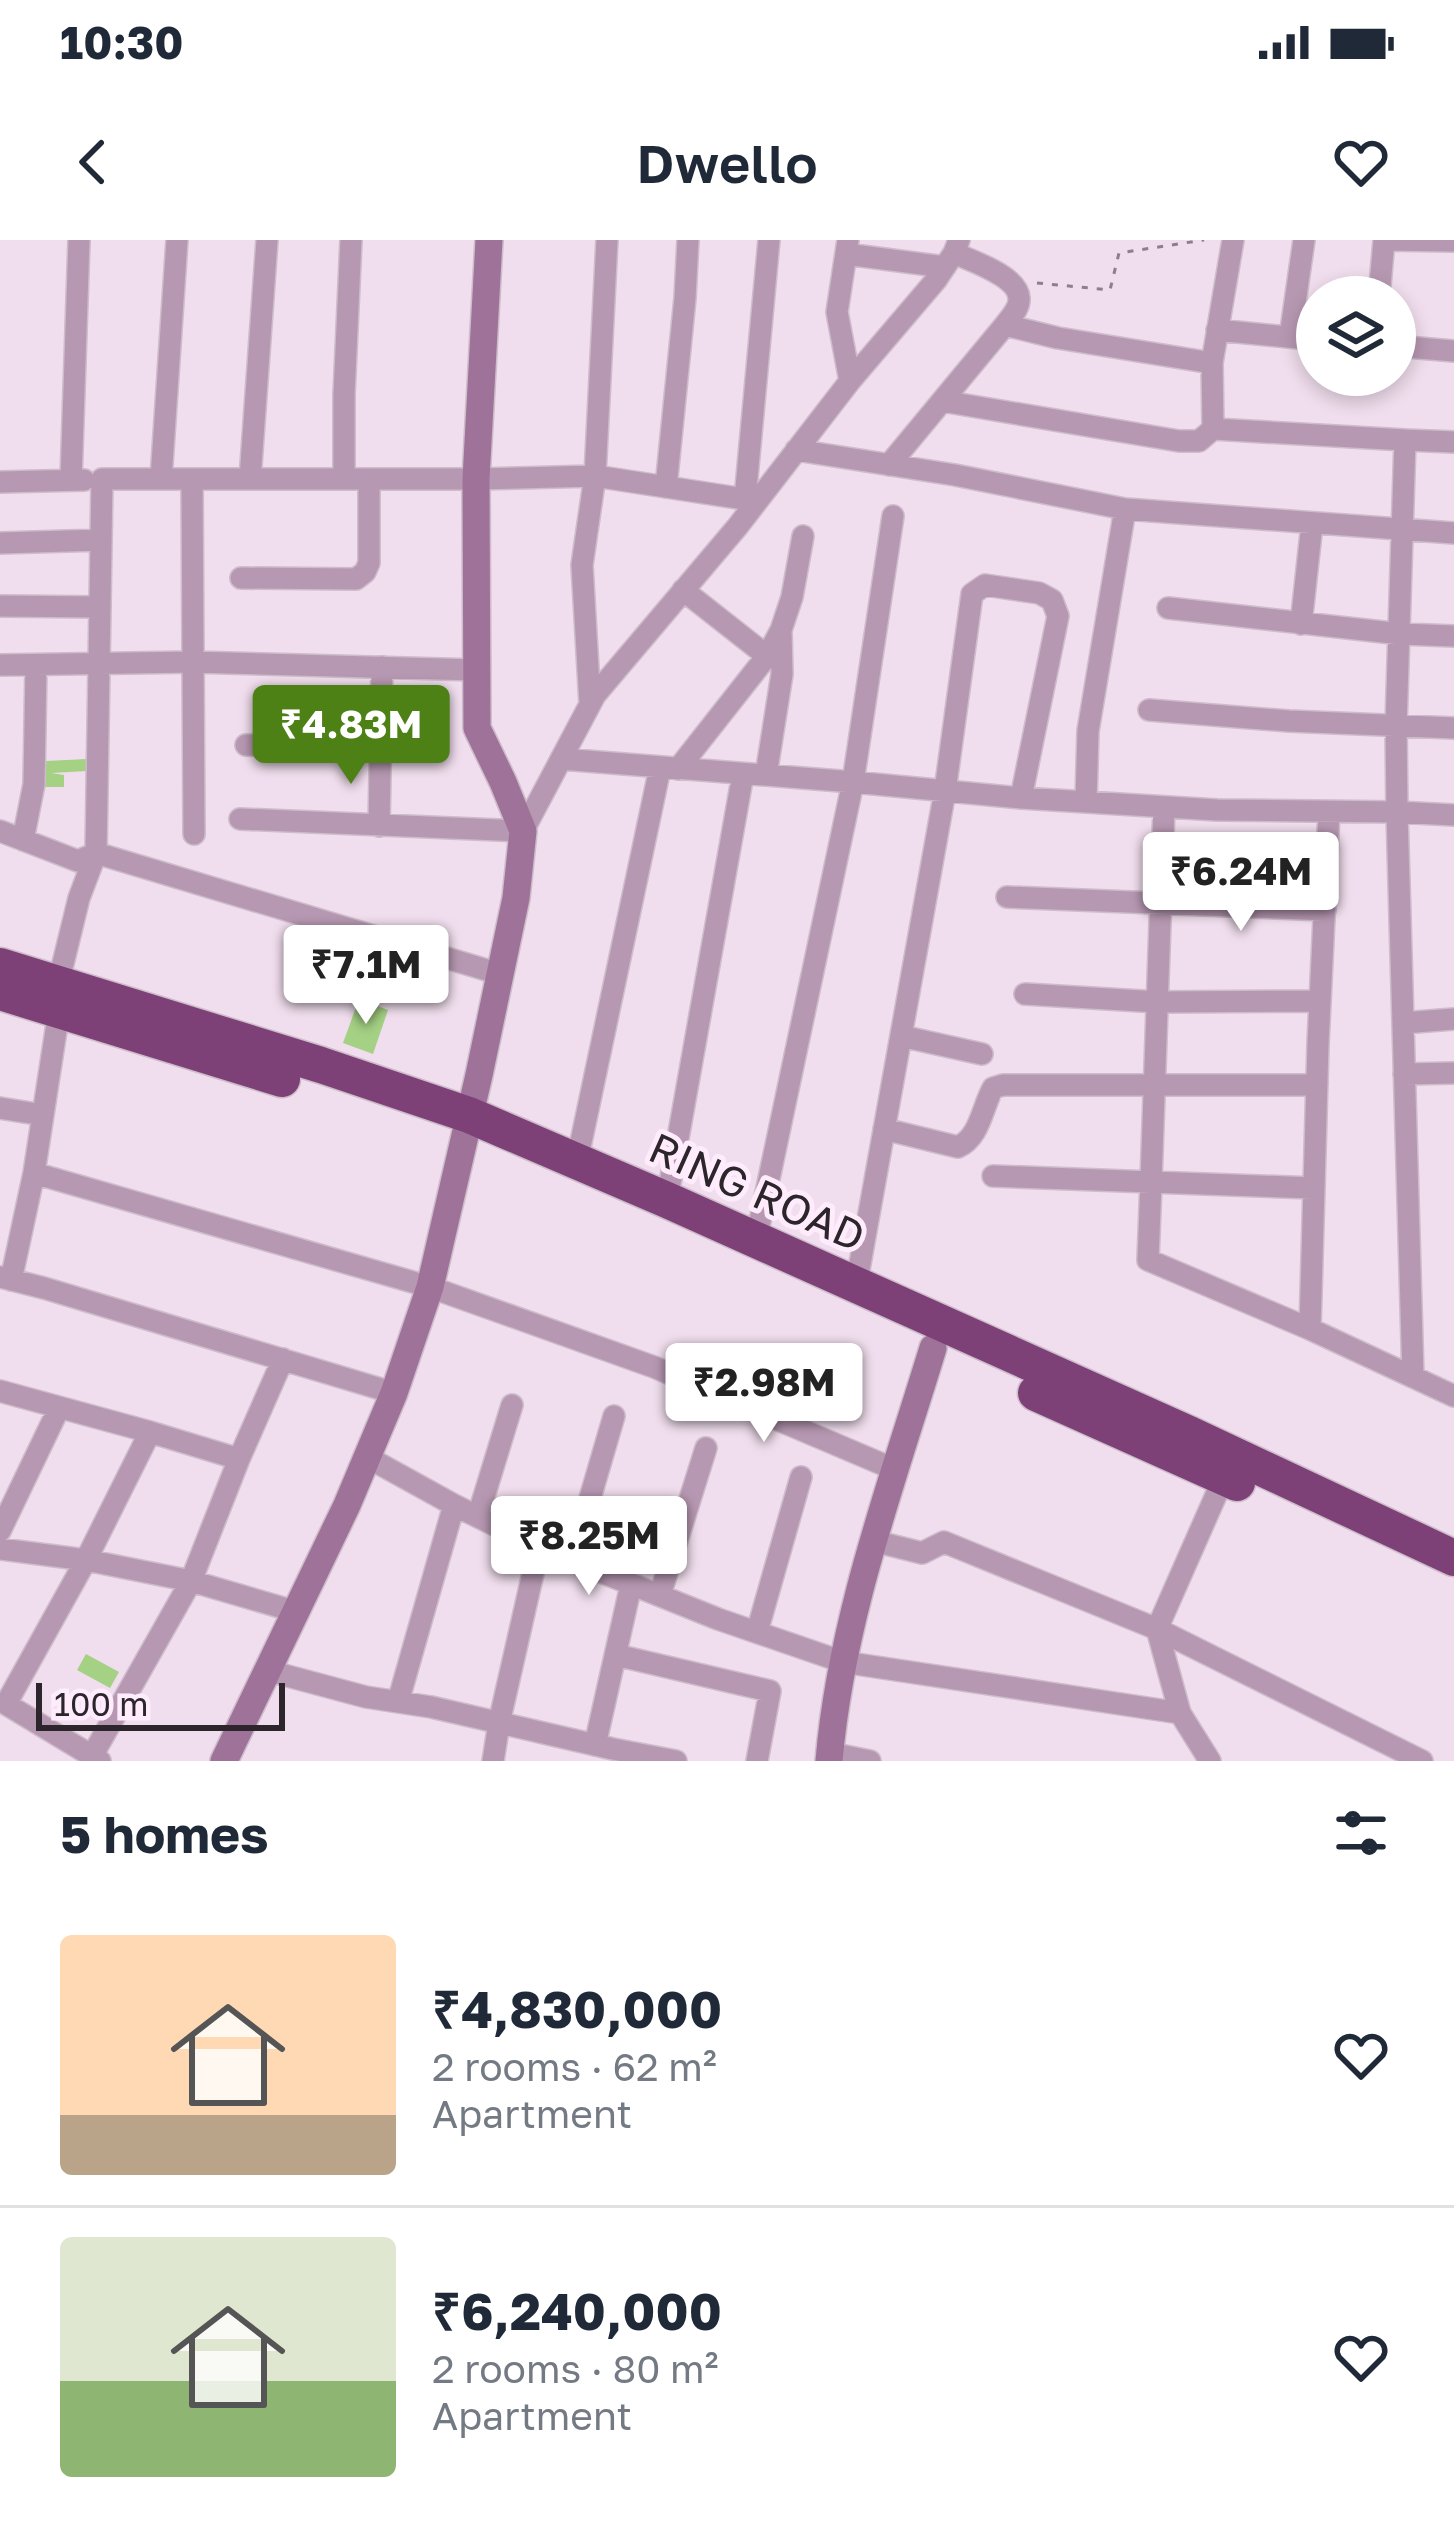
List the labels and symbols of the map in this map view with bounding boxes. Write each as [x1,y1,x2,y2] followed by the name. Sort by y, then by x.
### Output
[253,685,449,787] pin: ₹4.83M
[1143,832,1339,934] pin: ₹6.24M
[282,925,450,1027] pin: ₹7.1M
[642,1121,873,1261] street label: RING ROAD
[666,1343,862,1445] pin: ₹2.98M
[491,1496,687,1598] pin: ₹8.25M
[36,1677,285,1730] scale bar

